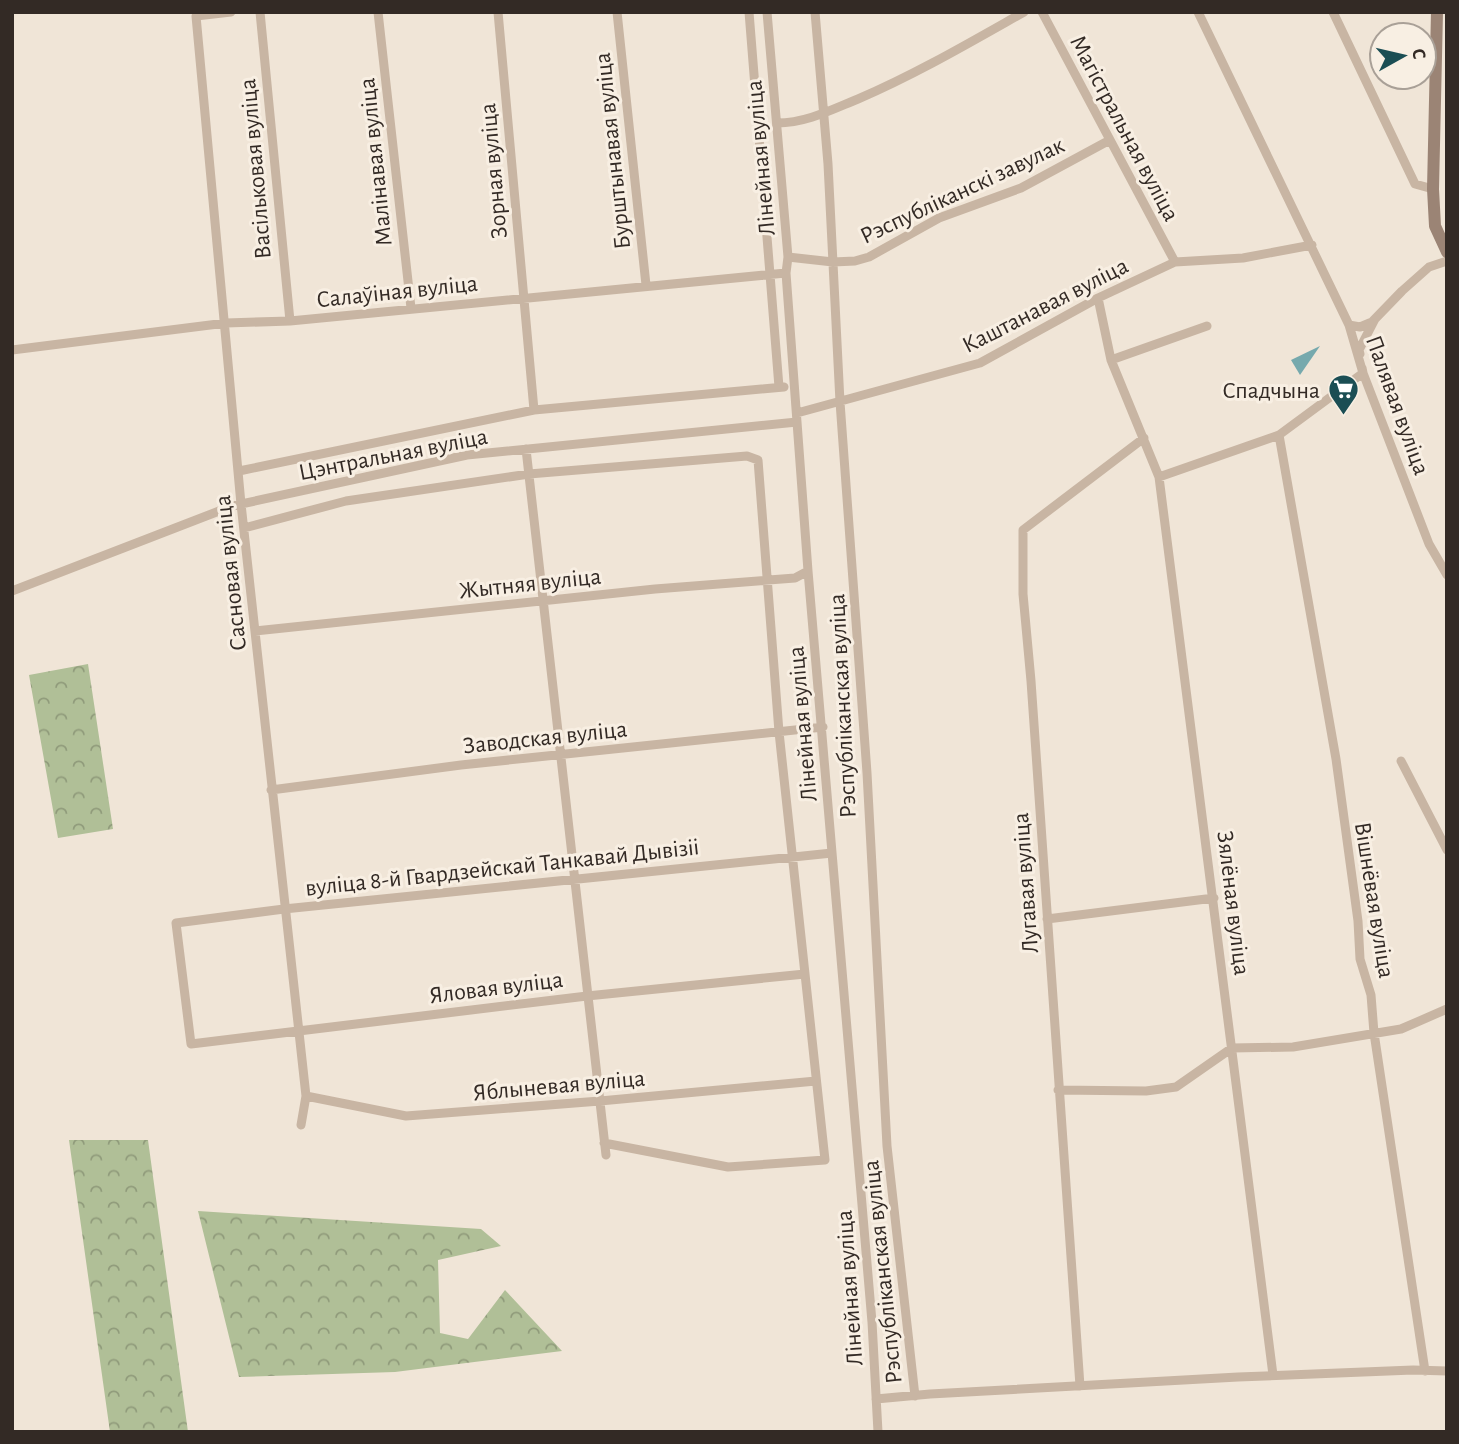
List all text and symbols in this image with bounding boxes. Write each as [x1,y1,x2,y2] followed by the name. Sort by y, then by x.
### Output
[1368,21,1438,91] north arrow
[1065,32,1183,225] street label: Магістральная вуліца
[1408,47,1428,60] text: С
[591,51,635,250] street label: Бурштынавая вуліца
[355,77,397,247] street label: Малінавая вуліца
[236,78,276,260] street label: Васільковая вуліца
[742,79,780,237] street label: Лінейная вуліца
[476,102,512,240] street label: Зорная вуліца
[857,133,1068,249] street label: Рэспубліканскі завулак
[959,254,1132,358] street label: Каштанавая вуліца
[315,272,479,312] street label: Салаўіная вуліца
[1361,332,1433,478] street label: Палявая вуліца
[1326,373,1360,417] supermarket icon: Спадчына
[1222,379,1320,403] place label: Спадчына
[297,425,490,485] street label: Цэнтральная вуліца
[211,494,251,652] street label: Сасновая вуліца
[458,565,602,603] street label: Жытняя вуліца
[825,593,861,819] street label: Рэспубліканская вуліца
[784,645,822,803] street label: Лінейная вуліца
[462,717,628,759] street label: Заводская вуліца
[1009,812,1043,954] street label: Лугавая вуліца
[1350,820,1398,980] street label: Вішнёвая вуліца
[1212,829,1254,977] street label: Зялёная вуліца
[304,835,700,901] street label: вуліца 8-й Гвардзейскай Танкавай Дывізіі
[428,968,564,1008] street label: Яловая вуліца
[472,1067,646,1105] street label: Яблыневая вуліца
[859,1159,907,1385] street label: Рэспубліканская вуліца
[833,1209,867,1367] street label: Лінейная вуліца

